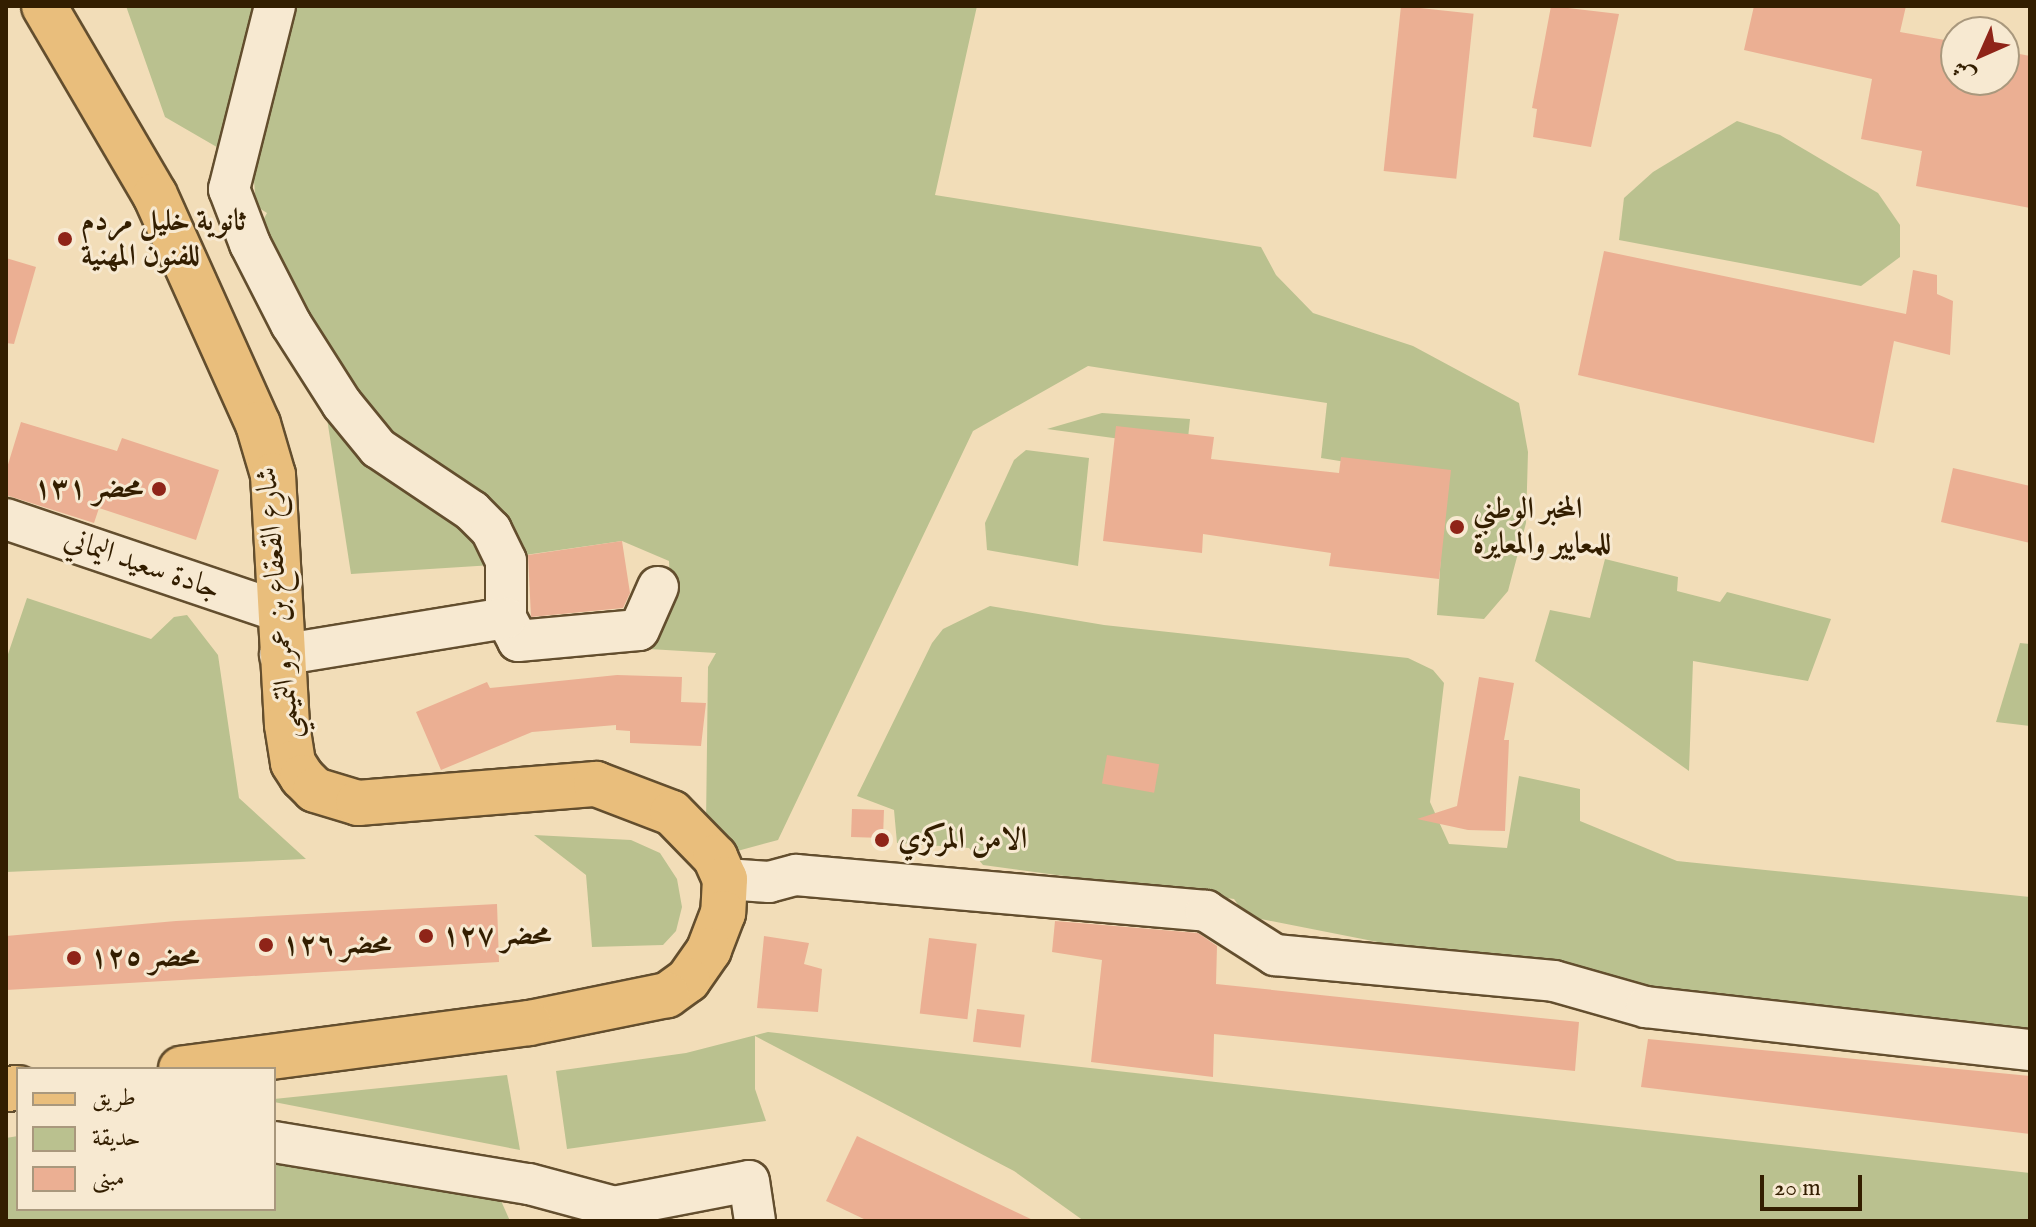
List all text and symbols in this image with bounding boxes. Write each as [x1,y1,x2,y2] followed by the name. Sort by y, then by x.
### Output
[1940,16,2020,96] north arrow
[1947,54,1982,89] text: ش
[81,204,246,274] place label: ثانوية خليل مردم للفنون المهنية
[56,230,74,248] marker: ثانوية خليل مردم للفنون المهنية
[249,465,309,741] street label: شارع القعقاع بن عمرو التميمي
[34,471,143,507] place label: محضر ١٣١
[150,480,168,498] marker: محضر ١٣١
[1473,492,1611,562] place label: المخبر الوطني للمعايير والمعايرة
[1448,518,1466,536] marker: المخبر الوطني للمعايير والمعايرة
[59,521,225,609] street label: جادة سعيد اليماني
[898,822,1027,858] place label: الامن المركزي
[873,831,891,849] marker: الامن المركزي
[442,918,551,954] place label: محضر ١٢٧
[282,927,391,963] place label: محضر ١٢٦
[417,927,435,945] marker: محضر ١٢٧
[257,936,275,954] marker: محضر ١٢٦
[90,940,199,976] place label: محضر ١٢٥
[65,949,83,967] marker: محضر ١٢٥
[16,1067,276,1211] legend
[92,1083,136,1114] text: طريق
[92,1123,141,1154] text: حديقة
[1764,1159,1866,1209] scale bar
[92,1163,125,1194] text: مبنى
[1774,1173,1821,1204] text: 20 m

